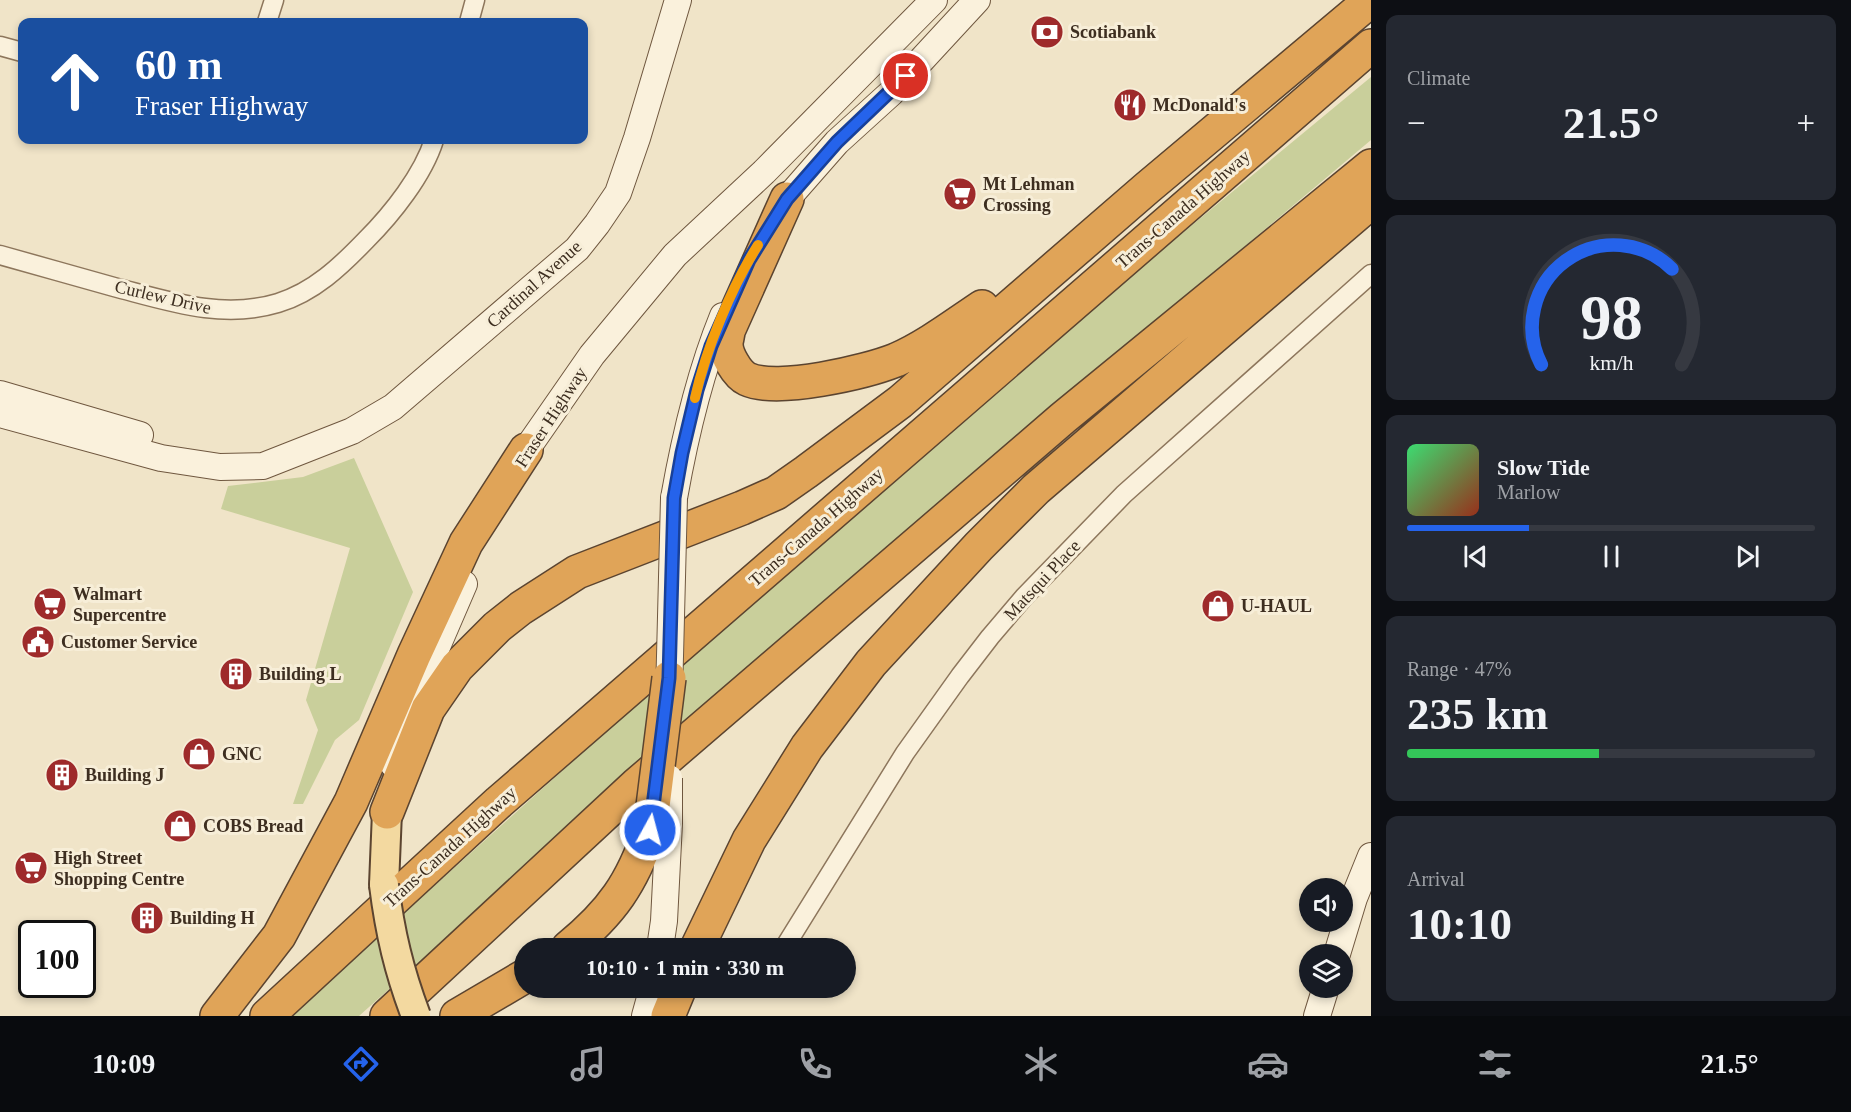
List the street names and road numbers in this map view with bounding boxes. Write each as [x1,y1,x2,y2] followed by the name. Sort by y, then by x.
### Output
[1112,145,1254,273] street label: Trans-Canada Highway
[483,236,585,332] street label: Cardinal Avenue
[113,276,213,318] street label: Curlew Drive
[511,363,591,471] street label: Fraser Highway
[745,463,887,591] street label: Trans-Canada Highway
[1000,536,1084,624] street label: Matsqui Place
[380,782,520,912] street label: Trans-Canada Highway

